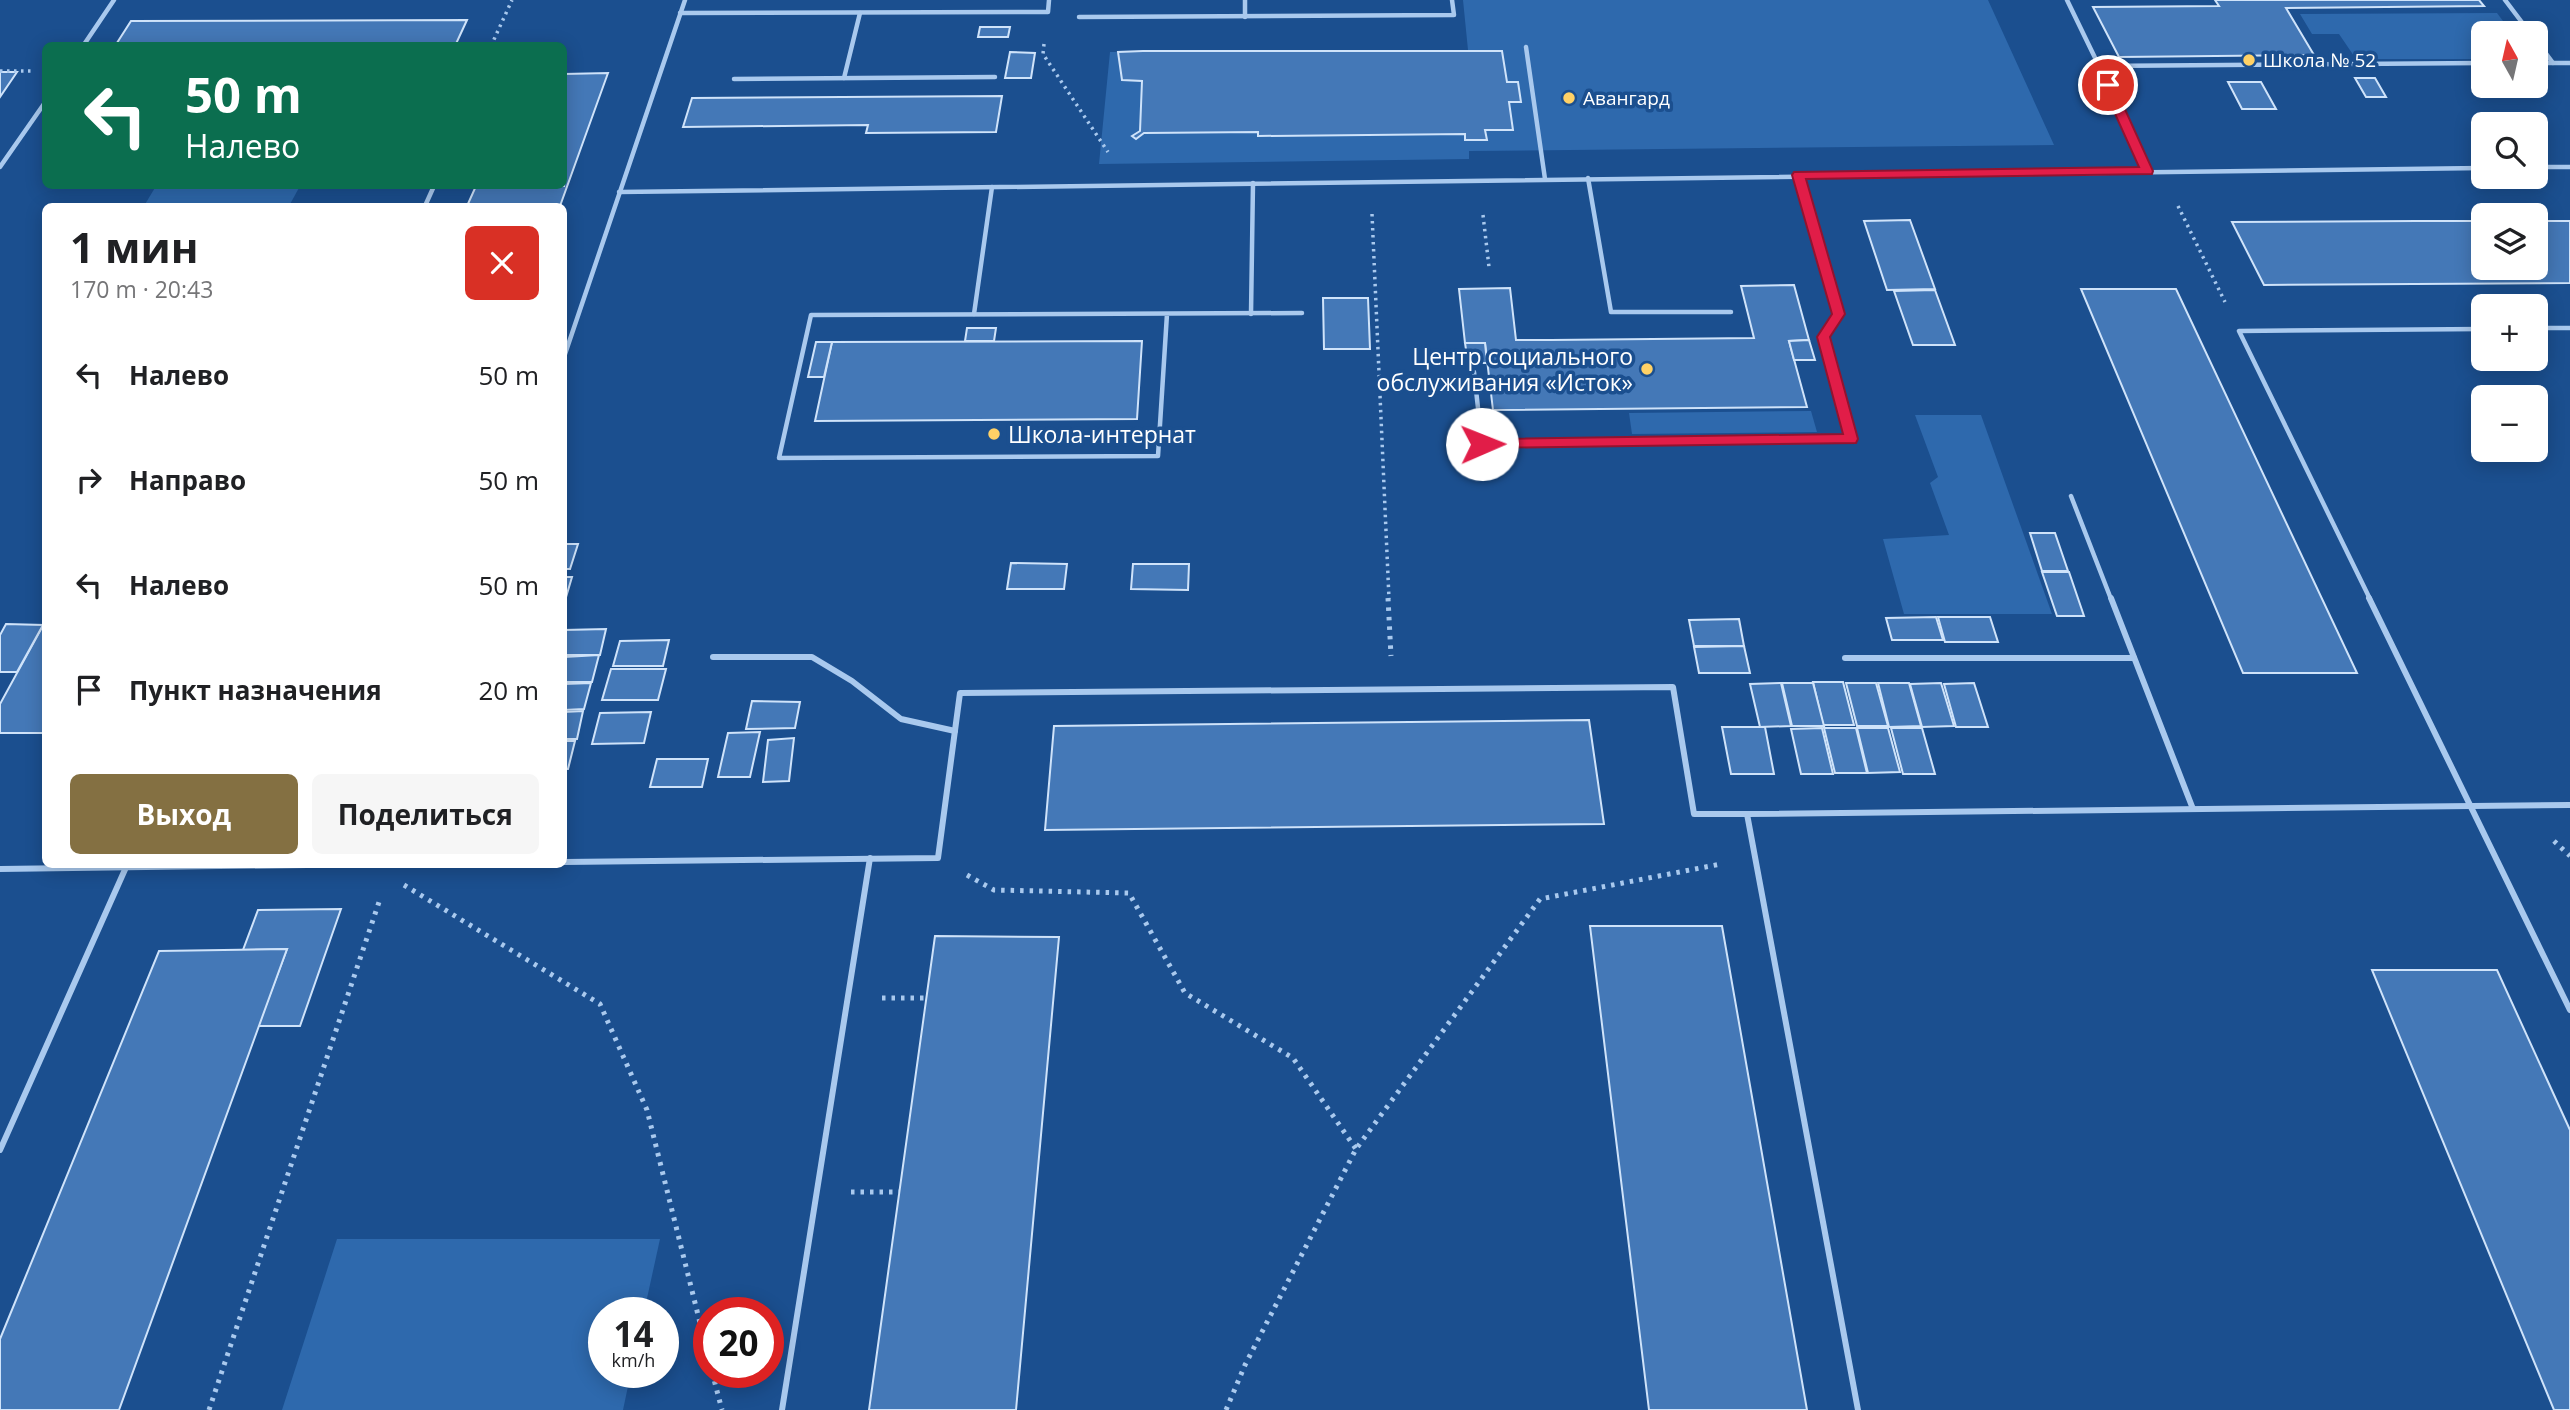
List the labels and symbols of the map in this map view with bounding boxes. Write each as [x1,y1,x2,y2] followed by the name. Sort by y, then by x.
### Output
[2471,21,2548,98] north arrow
[2263,47,2376,73] place label: Школа № 52
[2241,52,2257,68] marker: Школа № 52
[2078,55,2138,115] pin
[1583,85,1670,111] place label: Авангард
[1561,90,1577,106] marker: Авангард
[1377,340,1633,398] place label: Центр социального обслуживания «Исток»
[1639,361,1655,377] marker: Центр социального обслуживания «Исток»
[1445,407,1519,481] position arrow
[1008,418,1196,450] place label: Школа-интернат
[986,426,1002,442] marker: Школа-интернат
[693,1297,784,1388] speed limit sign: 20

